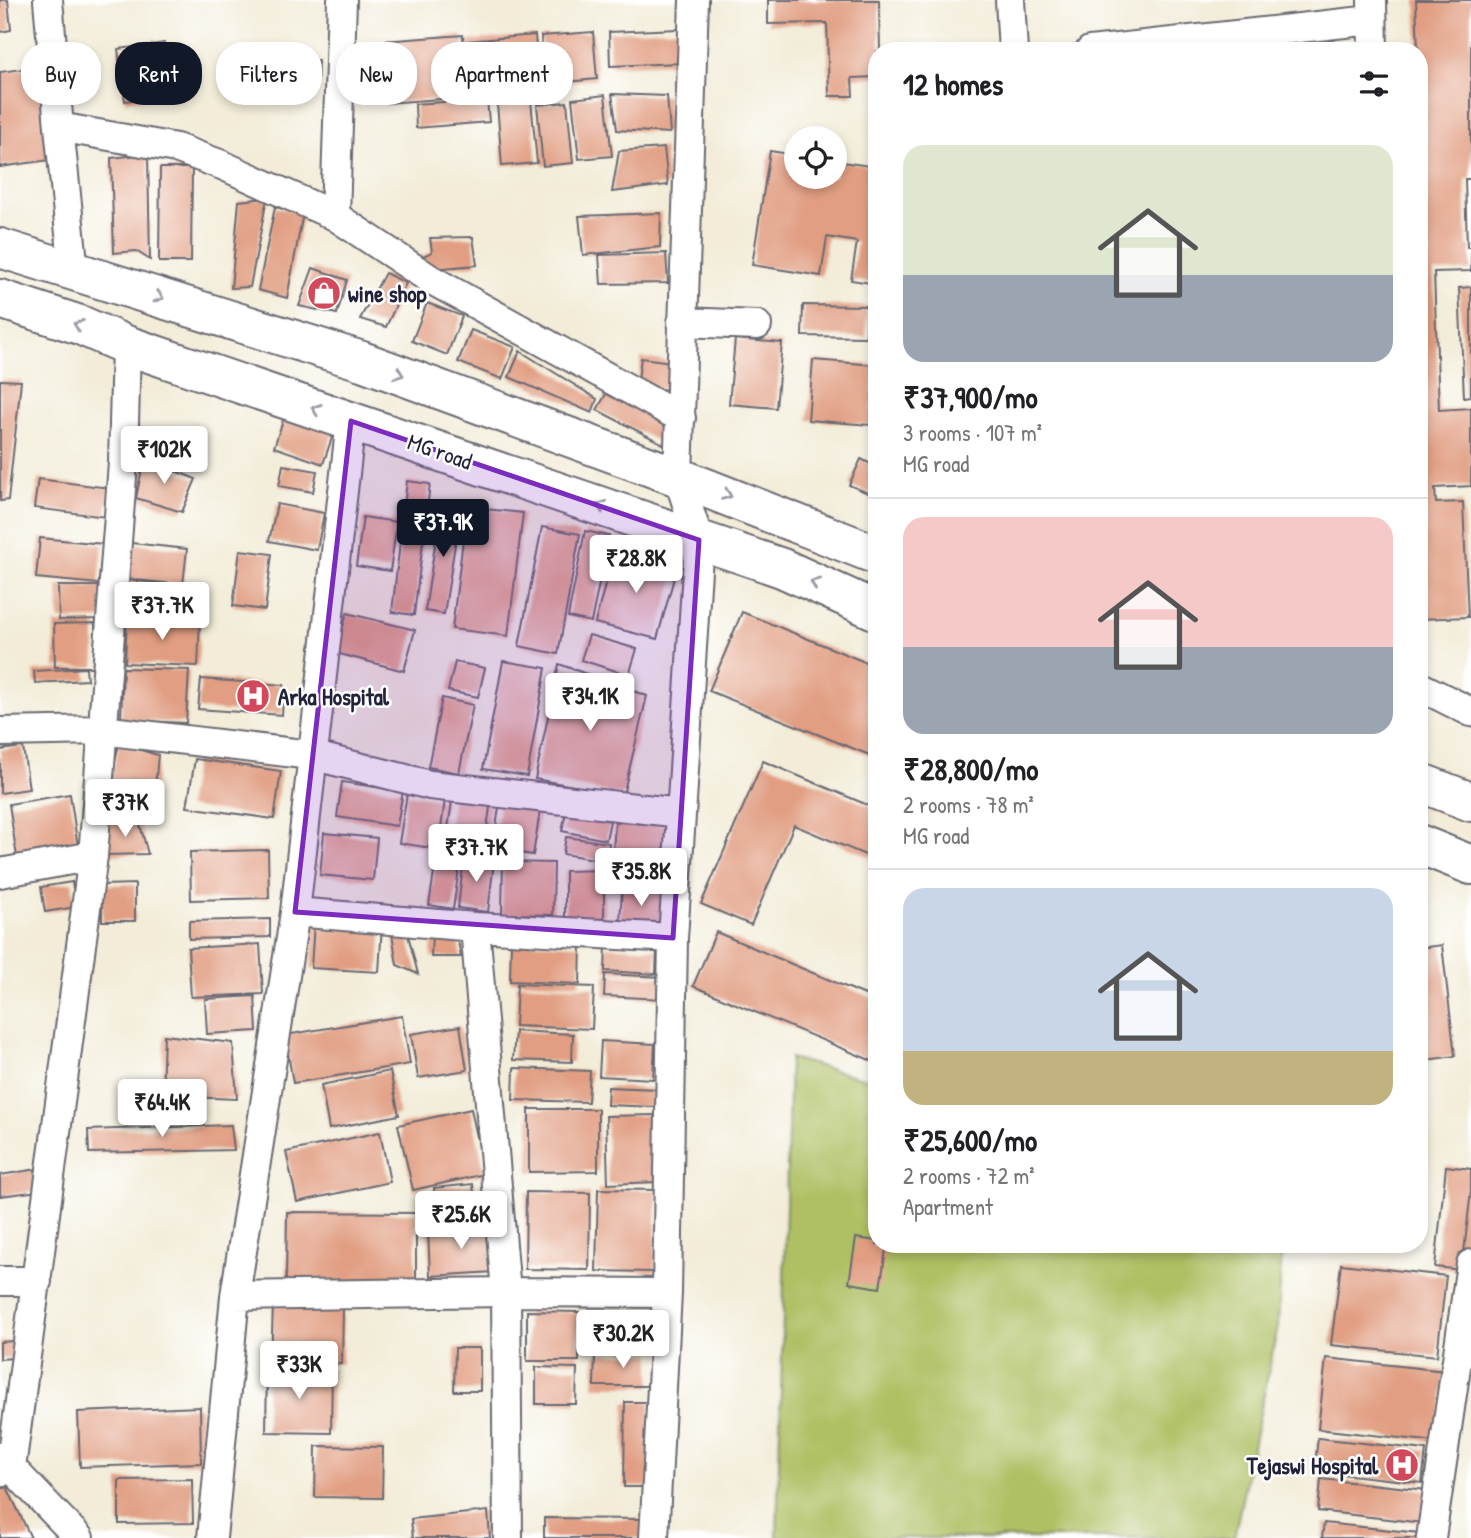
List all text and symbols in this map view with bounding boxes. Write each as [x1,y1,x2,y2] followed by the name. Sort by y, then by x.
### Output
[21,42,101,105] chip: Buy
[115,42,202,105] chip: Rent
[216,42,322,105] chip: Filters
[336,42,417,105] chip: New
[431,42,573,105] chip: Apartment
[903,64,1003,104] text: 12 homes
[1355,65,1393,103] icon: filters
[784,126,847,189] map controls
[784,126,847,189] button: locate
[1085,190,1211,316] icon: home
[305,274,343,312] shop icon: wine shop
[348,278,426,310] place label: wine shop
[152,289,164,304] one-way arrow
[73,319,85,333] one-way arrow
[392,366,404,380] one-way arrow
[903,377,1038,417] text: ₹37,900/mo
[310,403,322,417] one-way arrow
[903,417,1042,448] text: 3 rooms · 107 m²
[115,426,213,486] pin: ₹102K
[404,426,476,476] street label: MG road
[137,433,191,464] text: ₹102K
[903,448,969,479] text: MG road
[720,487,732,501] one-way arrow
[386,500,500,559] pin: ₹37.9K
[595,500,607,514] one-way arrow
[413,506,473,537] text: ₹37.9K
[579,536,693,595] pin: ₹28.8K
[606,542,666,573] text: ₹28.8K
[1085,562,1211,688] icon: home
[809,577,822,591] one-way arrow
[105,582,219,642] pin: ₹37.7K
[130,589,194,620] text: ₹37.7K
[533,674,647,733] pin: ₹34.1K
[234,677,272,715] hospital icon: Arka Hospital
[561,680,619,711] text: ₹34.1K
[278,681,390,713] place label: Arka Hospital
[903,749,1038,789] text: ₹28,800/mo
[84,780,166,839] pin: ₹37K
[102,786,148,817] text: ₹37K
[903,789,1034,820] text: 2 rooms · 78 m²
[903,820,969,851] text: MG road
[419,824,533,884] pin: ₹37.7K
[444,831,508,862] text: ₹37.7K
[584,848,698,908] pin: ₹35.8K
[611,855,671,886] text: ₹35.8K
[1085,933,1211,1059] icon: home
[105,1080,219,1139] pin: ₹64.4K
[134,1086,190,1117] text: ₹64.4K
[903,1120,1037,1160] text: ₹25,600/mo
[903,1160,1035,1191] text: 2 rooms · 72 m²
[903,1191,993,1222] text: Apartment
[404,1192,518,1251] pin: ₹25.6K
[431,1198,491,1229] text: ₹25.6K
[566,1310,680,1370] pin: ₹30.2K
[592,1317,654,1348] text: ₹30.2K
[258,1342,340,1401] pin: ₹33K
[276,1348,322,1379] text: ₹33K
[1383,1446,1421,1484] hospital icon: Tejaswi Hospital
[1246,1450,1379,1482] place label: Tejaswi Hospital

